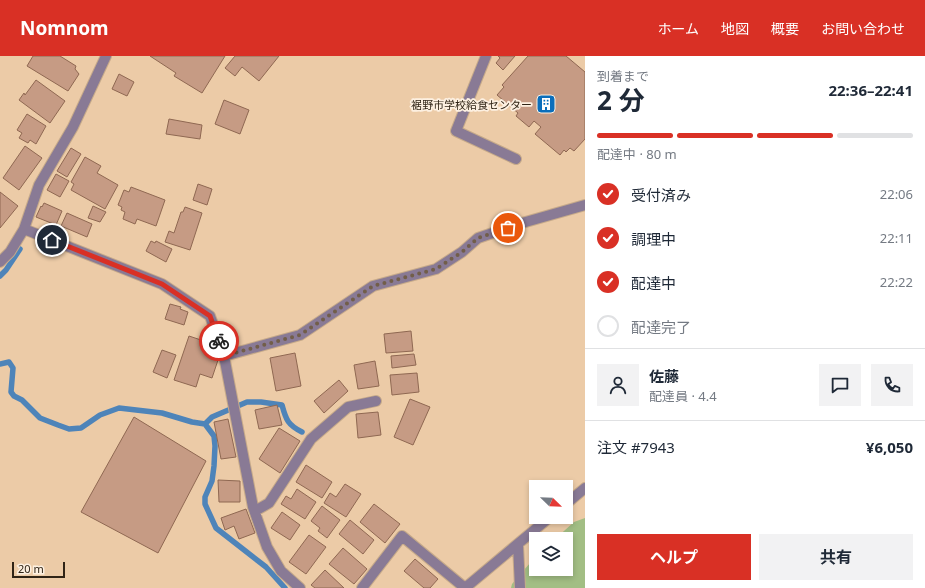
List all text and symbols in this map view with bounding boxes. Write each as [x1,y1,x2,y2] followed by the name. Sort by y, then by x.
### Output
[20,15,109,41] text: Nomnom
[657,19,699,38] text: ホーム
[721,19,749,38] text: 地図
[771,19,799,38] text: 概要
[821,19,905,38] text: お問い合わせ
[597,67,649,85] text: 到着まで
[828,80,913,100] text: 22:36–22:41
[597,82,645,118] text: 2 分
[535,93,557,115] building icon: 裾野市学校給食センター
[411,97,532,112] place label: 裾野市学校給食センター
[597,145,677,163] text: 配達中 · 80 m
[597,183,619,205] icon: check
[631,185,691,205] text: 受付済み
[880,185,913,203] text: 22:06
[491,211,525,245] pin
[497,217,519,239] icon: bag
[35,223,69,257] pin
[597,227,619,249] icon: check
[41,229,63,251] icon: home
[631,229,676,249] text: 調理中
[880,229,913,247] text: 22:11
[597,271,619,293] icon: check
[631,273,676,293] text: 配達中
[880,273,913,291] text: 22:22
[631,317,691,337] text: 配達完了
[199,321,239,361] courier
[208,330,230,352] icon: bike
[597,364,639,406] button: person
[819,364,861,406] button: chat
[871,364,913,406] button: phone
[649,366,679,386] text: 佐藤
[649,387,717,405] text: 配達員 · 4.4
[597,437,675,457] text: 注文 #7943
[866,437,913,457] text: ¥6,050
[529,480,573,524] north arrow
[529,480,573,576] map controls
[529,532,573,576] button: layers
[597,534,751,580] button: ヘルプ
[759,534,913,580] button: 共有
[12,560,65,579] scale bar
[18,561,44,576] text: 20 m

